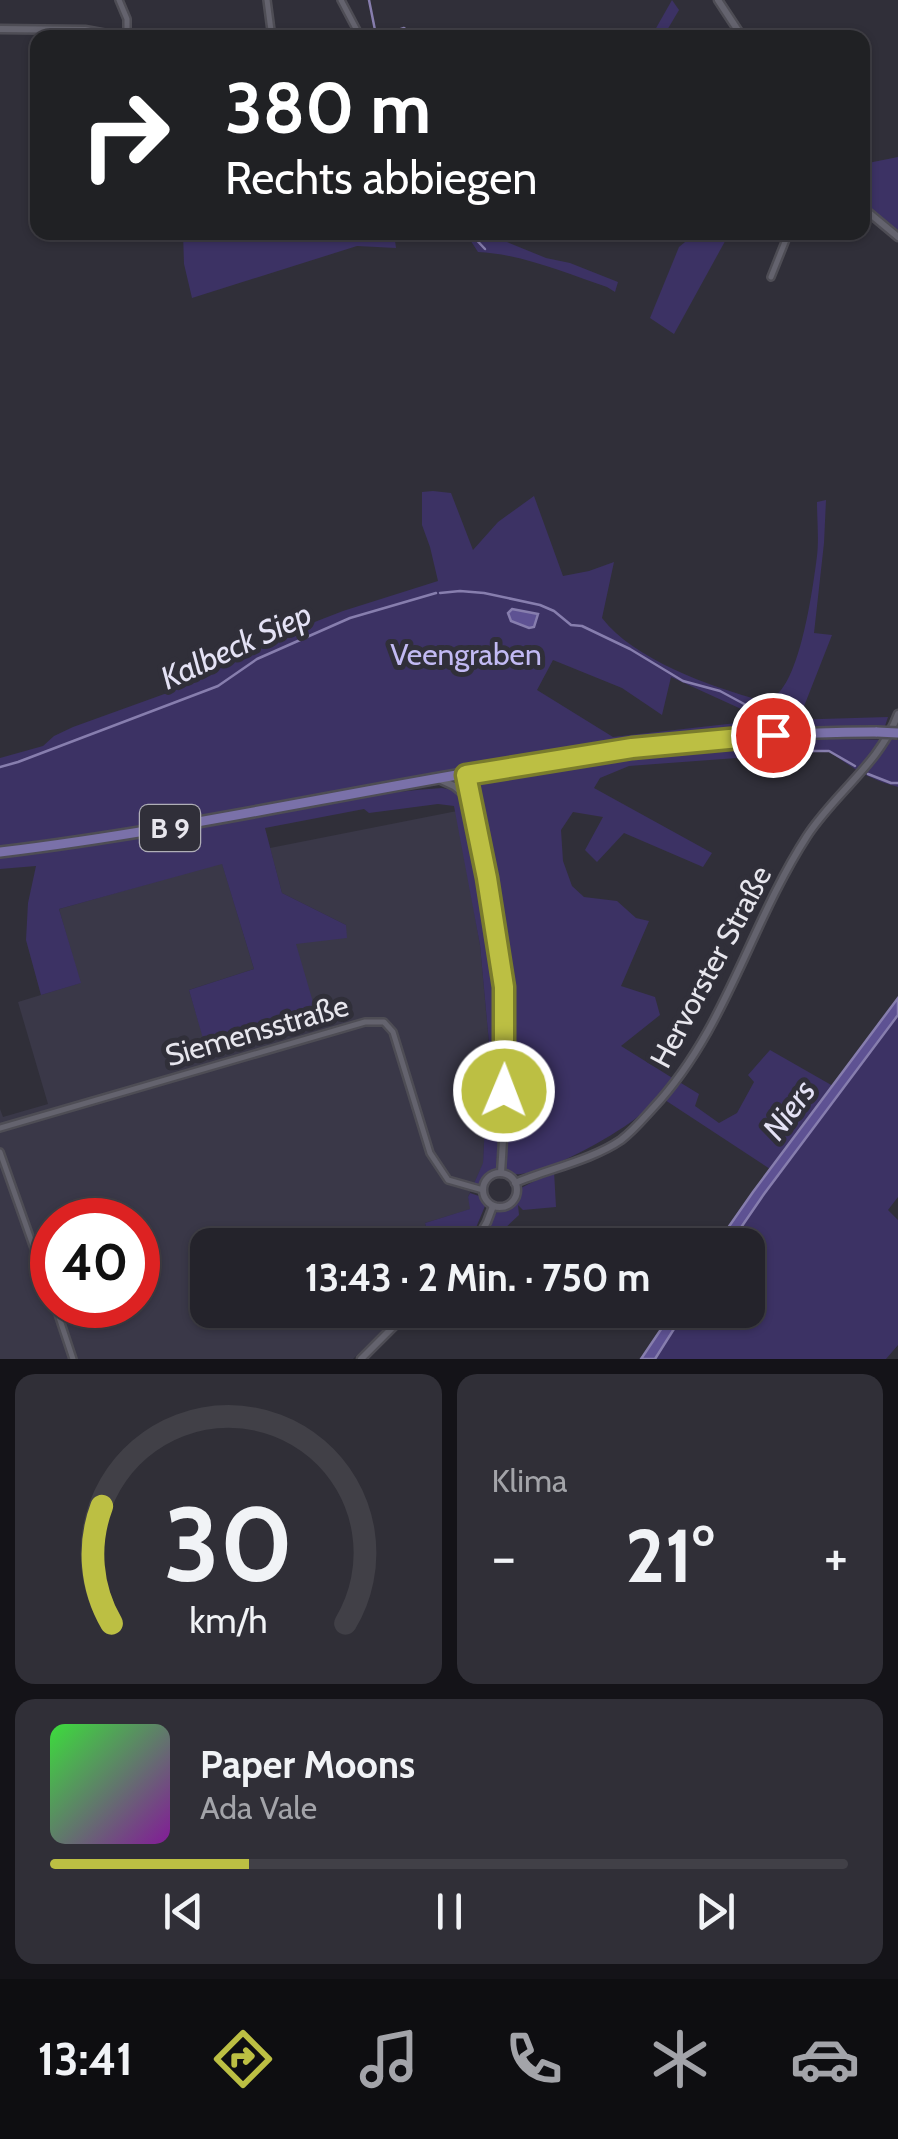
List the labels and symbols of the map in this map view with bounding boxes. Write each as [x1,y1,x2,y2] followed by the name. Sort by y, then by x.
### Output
[154,594,318,697] water label: Kalbeck Siep
[390,636,542,673] park label: Veengraben
[731,693,816,778] pin
[140,805,200,851] road number: B 9
[642,859,779,1074] street label: Hervorster Straße
[161,987,353,1074] street label: Siemensstraße
[452,1039,556,1143] position arrow
[754,1072,823,1147] water label: Niers
[30,1198,160,1328] speed limit sign: 40

